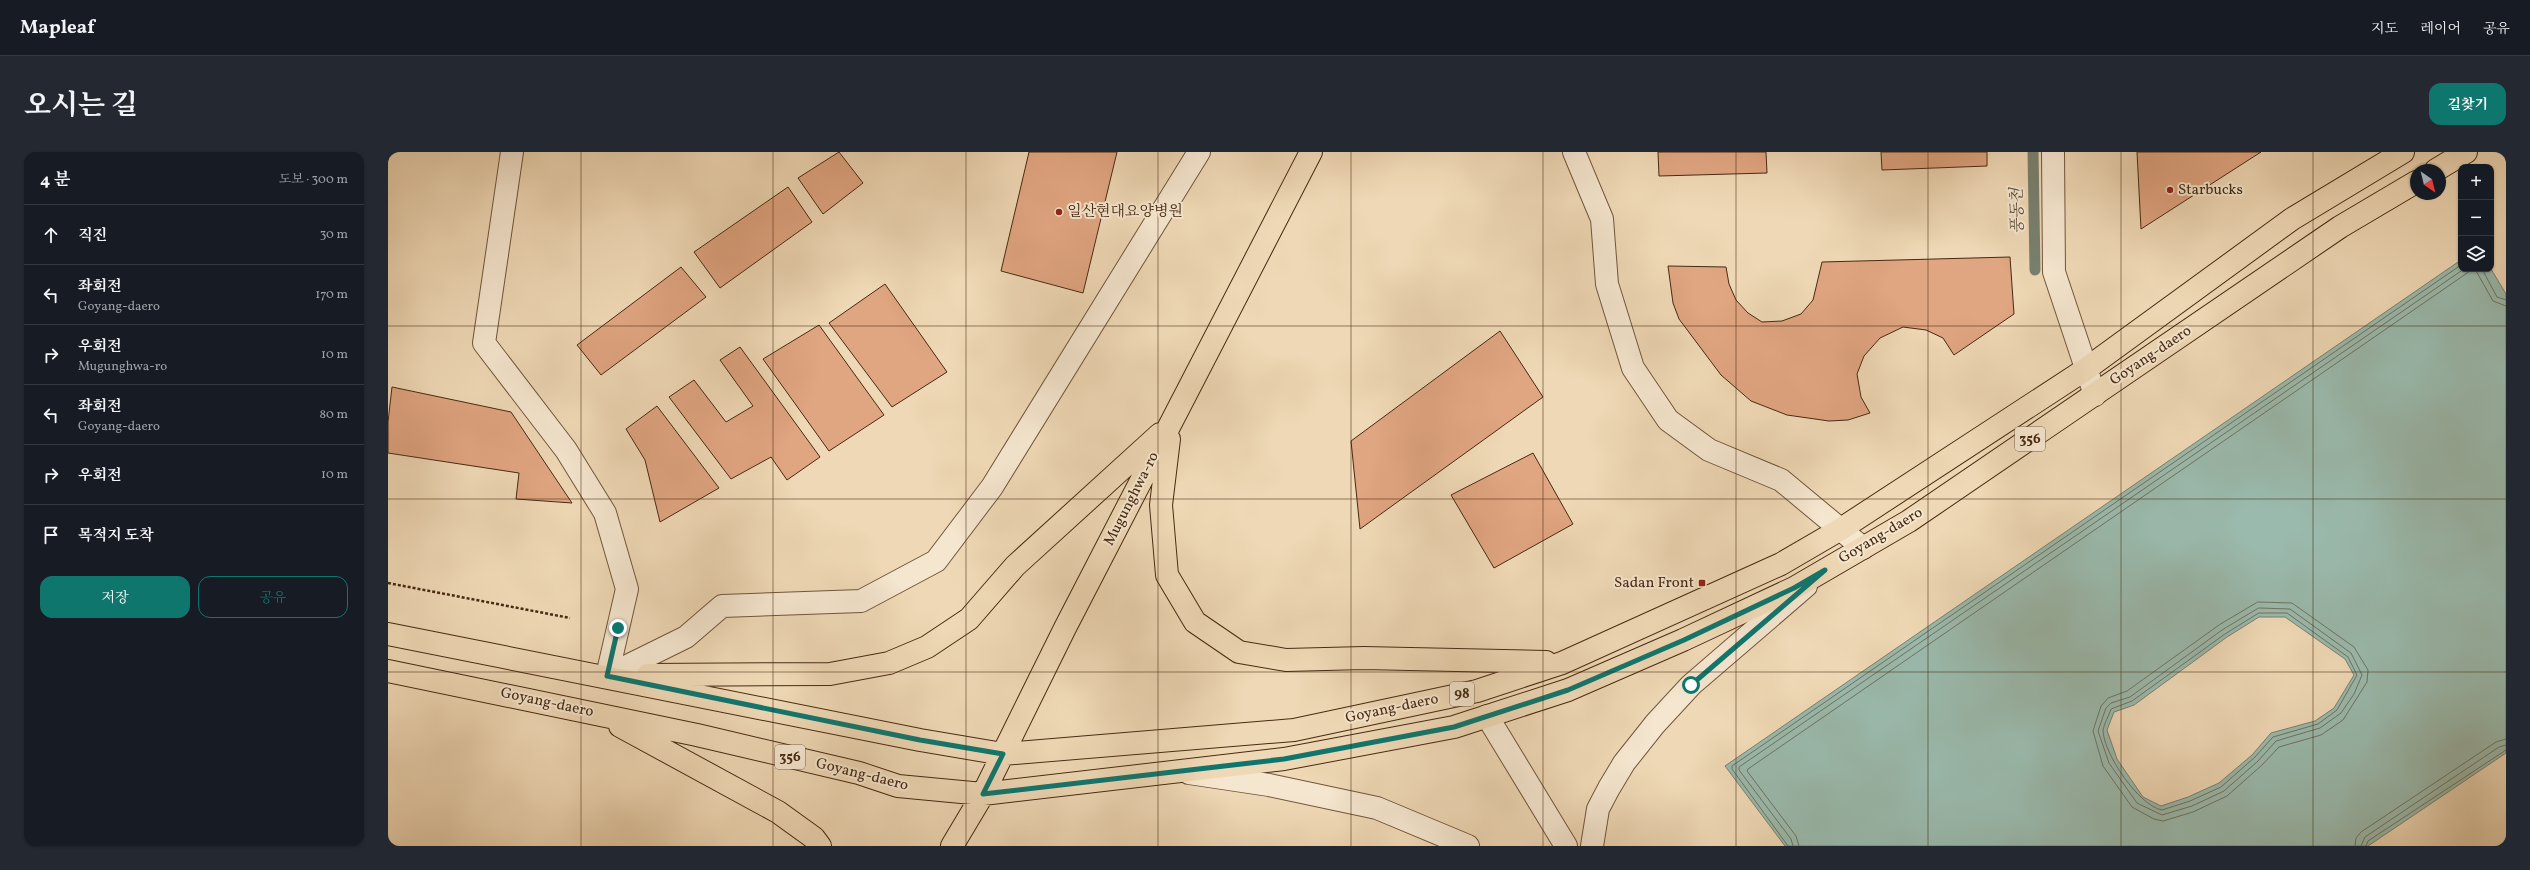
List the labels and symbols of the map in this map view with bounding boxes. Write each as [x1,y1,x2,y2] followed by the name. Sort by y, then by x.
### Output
[2410,164,2446,200] north arrow
[2178,180,2243,201] place label: Starbucks
[2165,185,2175,195] marker: Starbucks
[2007,186,2029,234] water label: 풍동천
[1067,202,1183,223] place label: 일산현대요양병원
[1054,207,1064,217] marker: 일산현대요양병원
[2106,321,2196,391] street label: Goyang-daero
[2015,427,2045,451] road number: 356
[1099,448,1165,550] street label: Mugunghwa-ro
[1835,503,1927,569] street label: Goyang-daero
[1614,573,1694,594] place label: Sadan Front
[1697,578,1707,588] marker: Sadan Front
[609,619,627,637] route end
[1682,676,1700,694] route start
[1450,682,1474,706] road number: 98
[499,683,595,723] street label: Goyang-daero
[1344,689,1440,729] street label: Goyang-daero
[775,745,805,769] road number: 356
[814,753,910,797] street label: Goyang-daero

